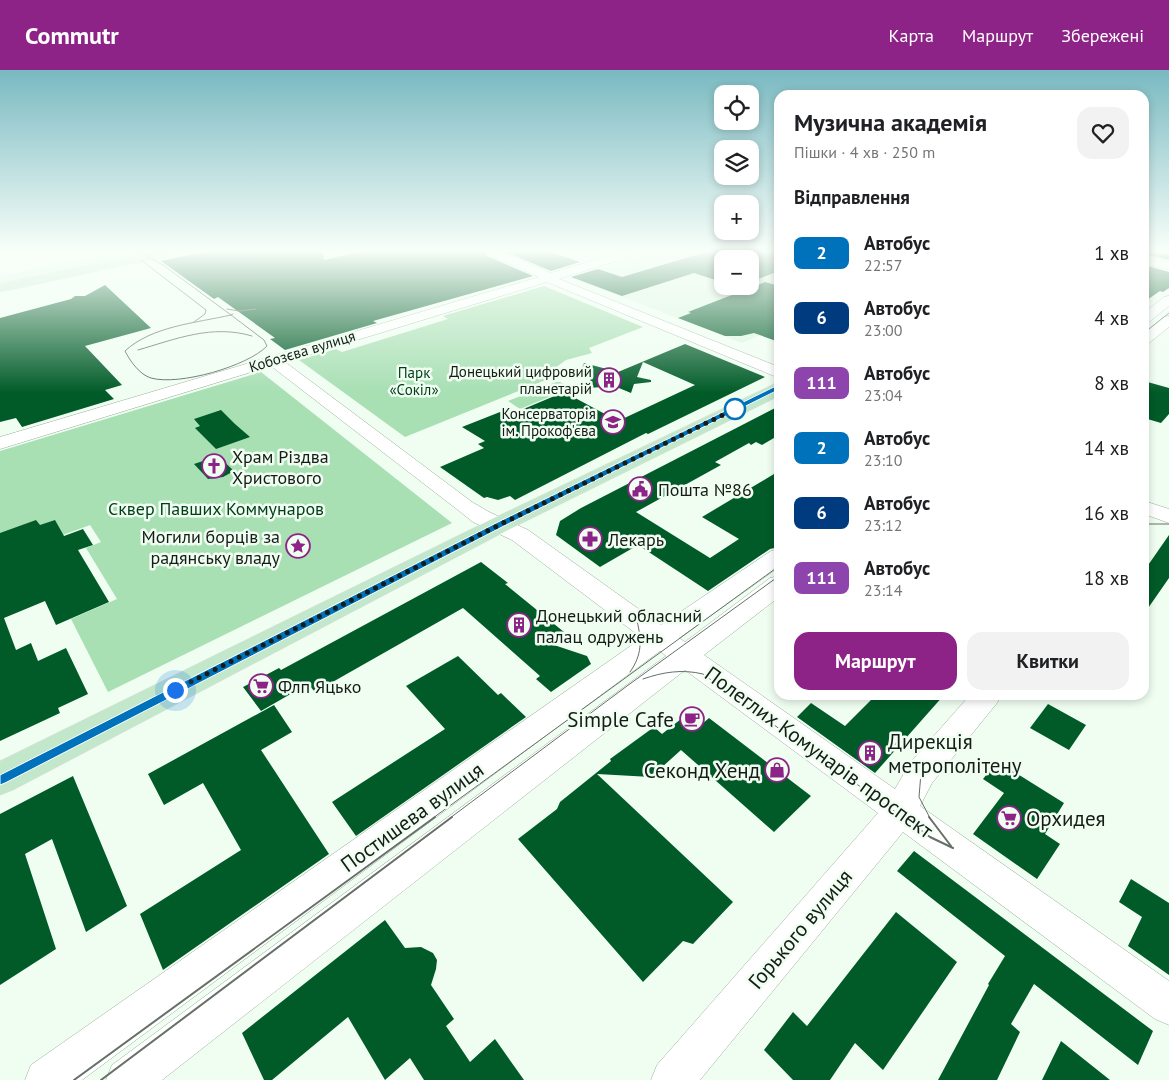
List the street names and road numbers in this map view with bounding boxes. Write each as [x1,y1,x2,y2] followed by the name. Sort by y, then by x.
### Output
[246,326,358,376] street label: Кобозєва вулиця
[699,660,939,844] street label: Полеглих Комунарів проспект
[335,756,489,878] street label: Постишева вулиця
[742,864,858,994] street label: Горького вулиця

